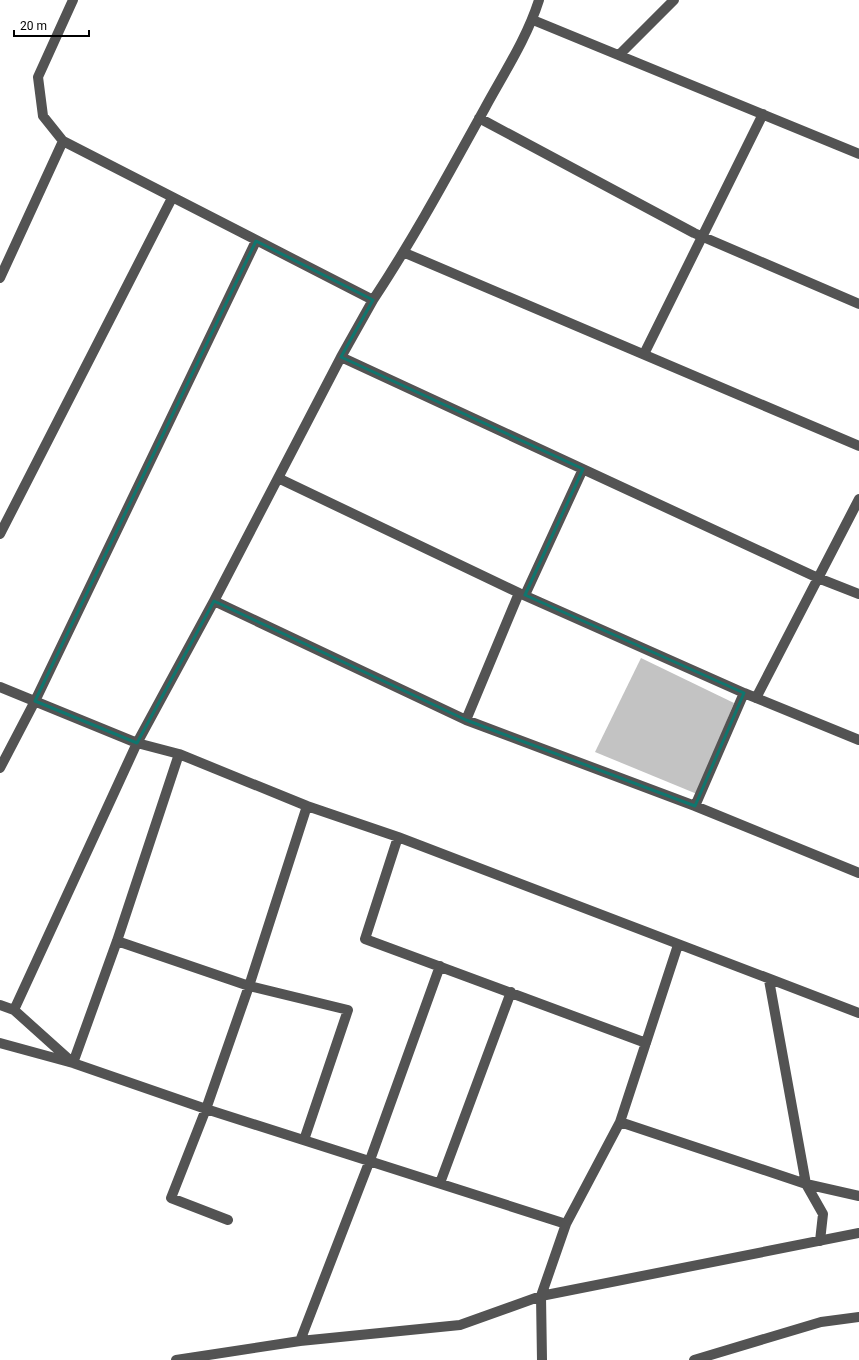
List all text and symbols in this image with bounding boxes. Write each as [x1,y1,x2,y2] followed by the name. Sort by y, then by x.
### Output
[14,12,89,38] scale bar
[20,19,47,33] text: 20 m

